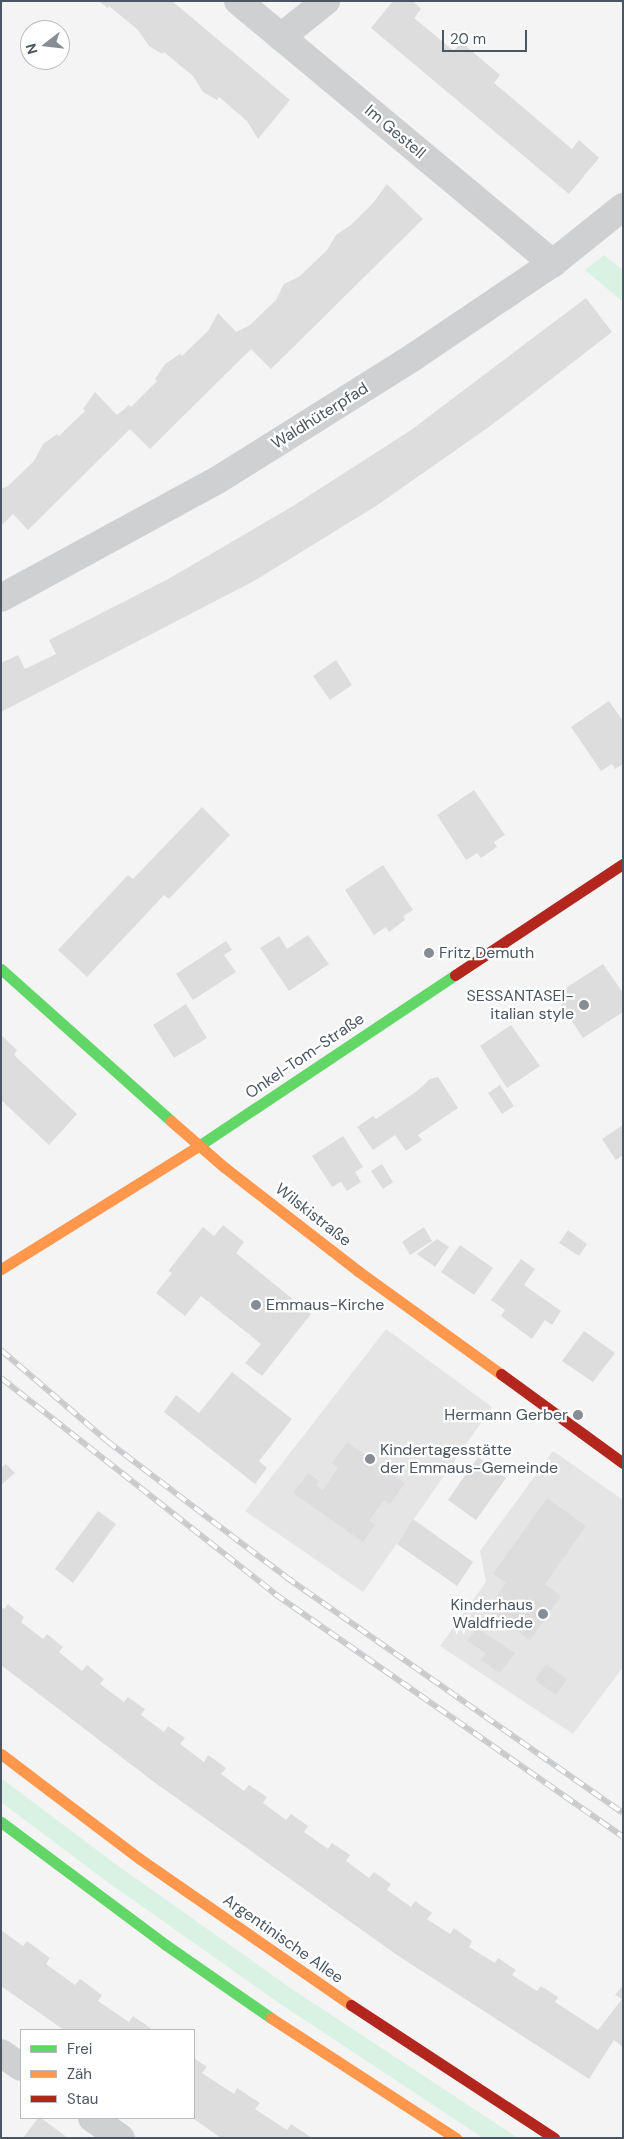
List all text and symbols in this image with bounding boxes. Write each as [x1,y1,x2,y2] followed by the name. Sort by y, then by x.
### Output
[20,20,70,70] north arrow
[444,20,529,52] scale bar
[450,29,486,49] text: 20 m
[21,41,42,56] text: N
[361,101,429,163] street label: Im Gestell
[268,379,372,453] street label: Waldhüterpfad
[439,943,534,963] place label: Fritz Demuth
[423,947,435,959] marker: Fritz Demuth
[466,986,574,1024] place label: SESSANTASEI- italian style
[578,999,590,1011] marker: SESSANTASEI- italian style
[242,1009,368,1103] street label: Onkel-Tom-Straße
[271,1179,355,1251] street label: Wilskistraße
[266,1295,384,1315] place label: Emmaus-Kirche
[250,1299,262,1311] marker: Emmaus-Kirche
[444,1405,568,1425] place label: Hermann Gerber
[572,1409,584,1421] marker: Hermann Gerber
[380,1440,558,1478] place label: Kindertagesstätte der Emmaus-Gemeinde
[364,1453,376,1465] marker: Kindertagesstätte der Emmaus-Gemeinde
[450,1595,533,1633] place label: Kinderhaus Waldfriede
[537,1608,549,1620] marker: Kinderhaus Waldfriede
[219,1890,347,1988] street label: Argentinische Allee
[20,2029,195,2119] legend
[67,2039,92,2059] text: Frei
[67,2064,92,2084] text: Zäh
[67,2089,98,2109] text: Stau

